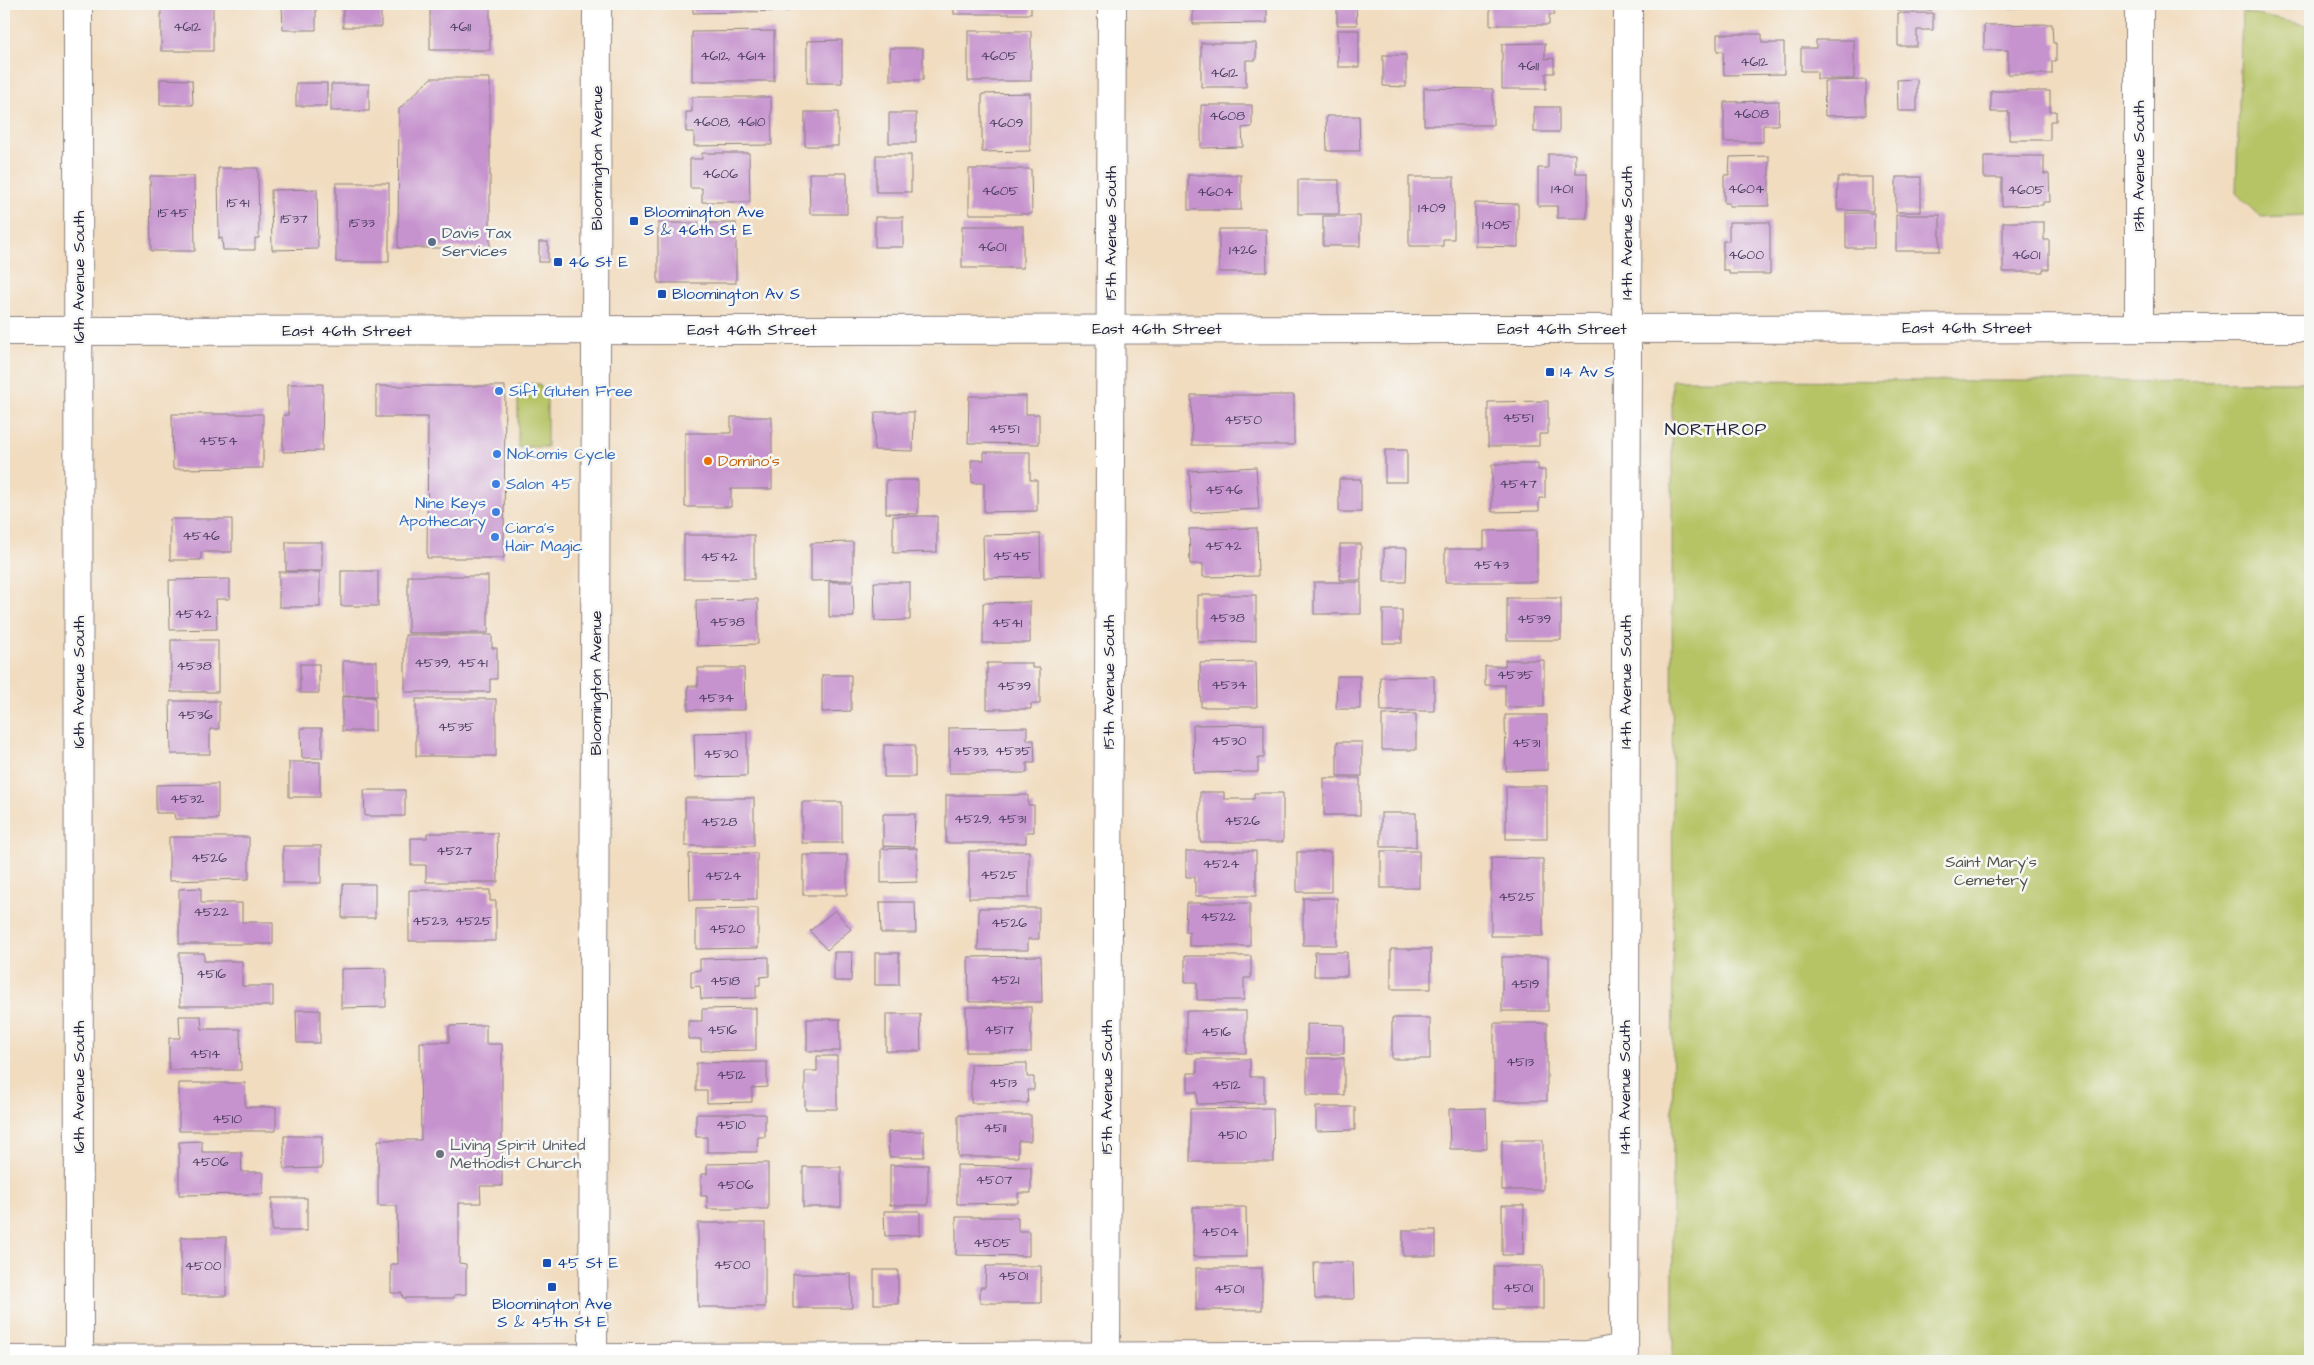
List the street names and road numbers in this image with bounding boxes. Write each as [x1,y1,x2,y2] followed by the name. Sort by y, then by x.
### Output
[586,85,609,230] street label: Bloomington Avenue
[2128,100,2150,232] street label: 13th Avenue South
[1100,166,1122,300] street label: 15th Avenue South
[1616,166,1638,300] street label: 14th Avenue South
[68,210,90,344] street label: 16th Avenue South
[1902,317,2032,339] street label: East 46th Street
[1092,318,1222,340] street label: East 46th Street
[1497,318,1627,340] street label: East 46th Street
[687,319,817,341] street label: East 46th Street
[282,320,412,342] street label: East 46th Street
[585,610,608,755] street label: Bloomington Avenue
[68,615,90,749] street label: 16th Avenue South
[1098,615,1120,749] street label: 15th Avenue South
[1615,615,1637,749] street label: 14th Avenue South
[68,1020,90,1154] street label: 16th Avenue South
[1096,1020,1118,1154] street label: 15th Avenue South
[1614,1020,1636,1154] street label: 14th Avenue South

